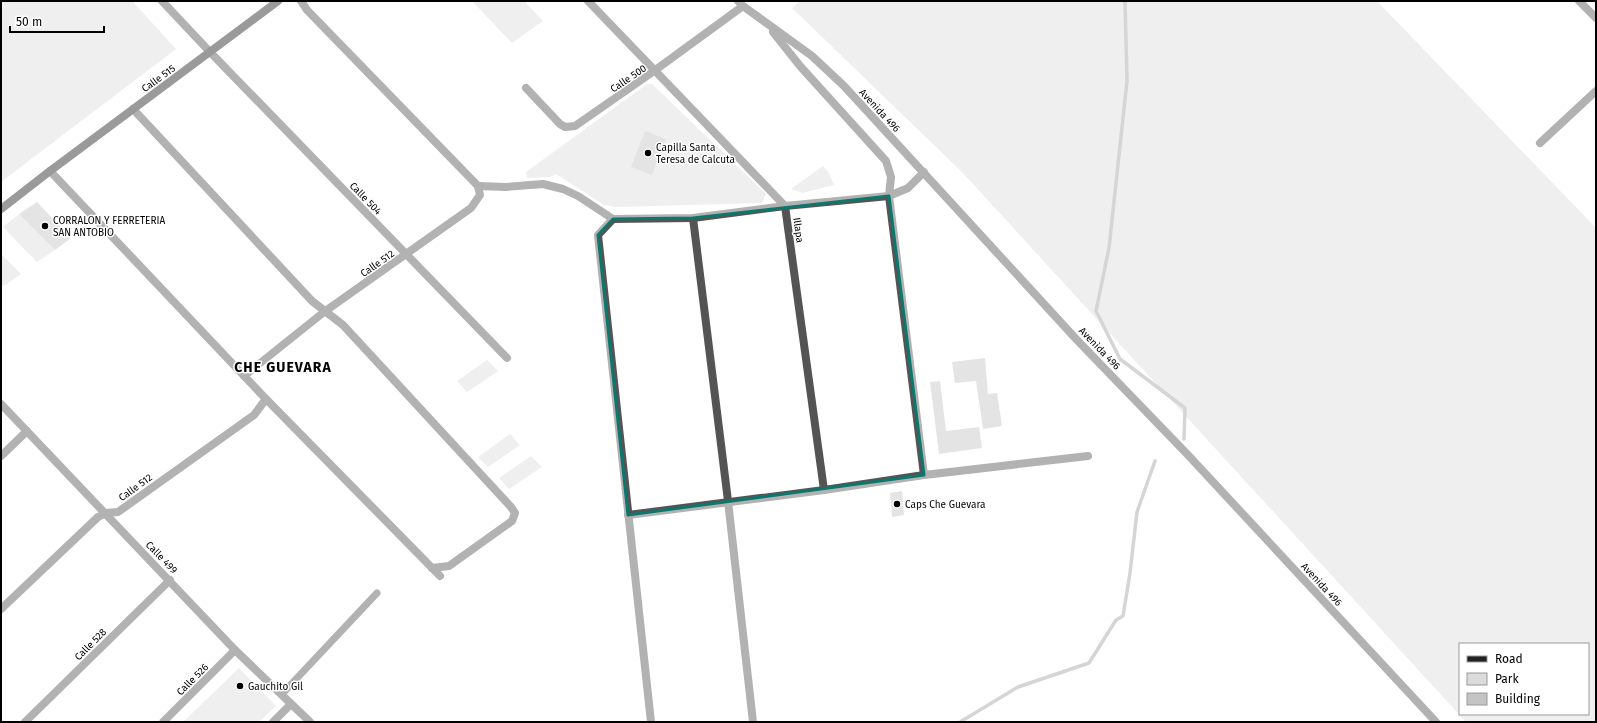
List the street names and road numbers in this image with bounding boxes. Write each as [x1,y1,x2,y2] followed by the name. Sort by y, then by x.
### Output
[608,62,649,95] street label: Calle 500
[139,63,178,95] street label: Calle 515
[856,87,902,135] street label: Avenida 496
[347,180,384,218] street label: Calle 504
[790,217,806,244] street label: Illapa
[358,248,397,280] street label: Calle 512
[1076,325,1123,372] street label: Avenida 496
[116,472,155,504] street label: Calle 512
[143,539,180,576] street label: Calle 499
[1298,561,1344,609] street label: Avenida 496
[72,626,109,663] street label: Calle 528
[174,661,211,698] street label: Calle 526

